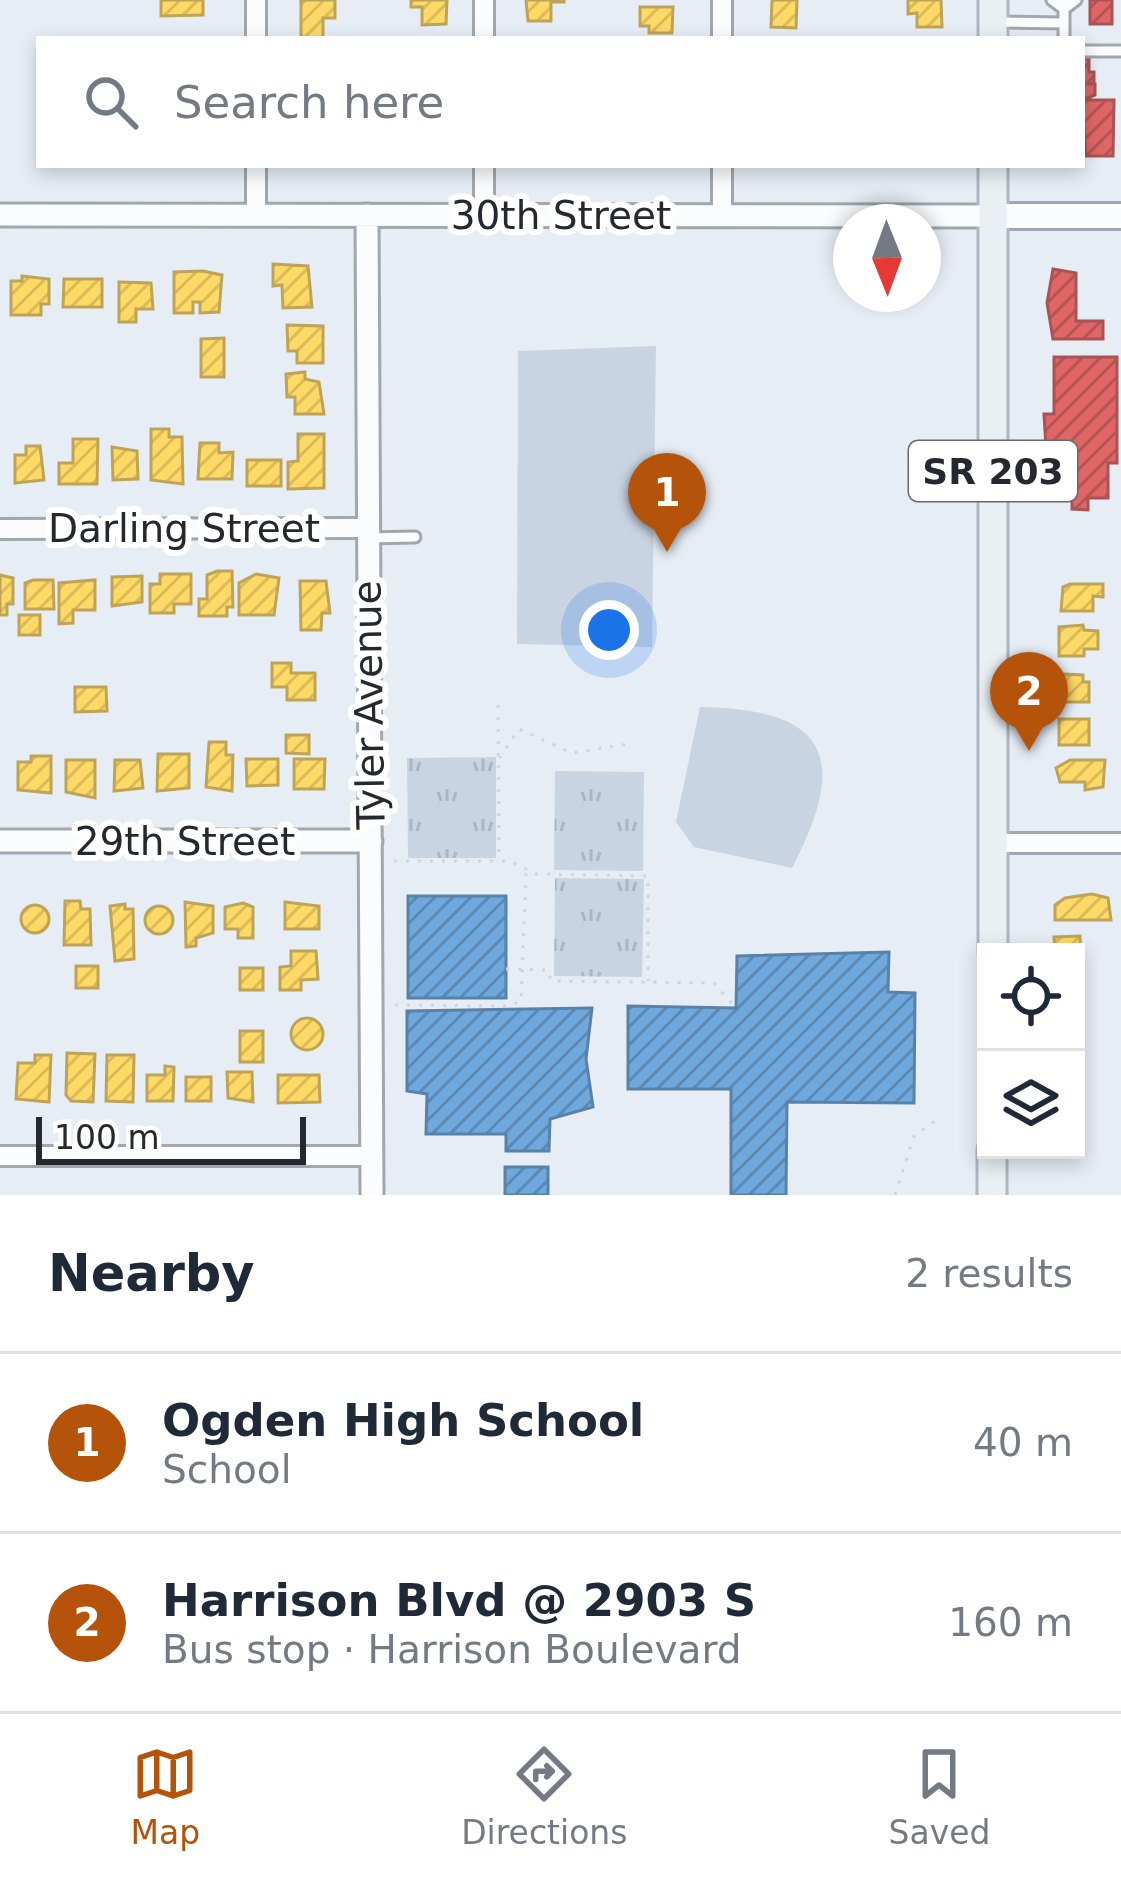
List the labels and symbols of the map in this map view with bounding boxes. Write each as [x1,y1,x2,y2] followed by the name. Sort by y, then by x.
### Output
[451,193,671,238] street label: 30th Street
[833,204,941,312] north arrow
[909,441,1077,501] road number: SR 203
[628,453,706,552] pin: 1
[48,506,320,551] street label: Darling Street
[344,580,394,831] street label: Tyler Avenue
[579,600,639,660] your location
[990,652,1068,751] pin: 2
[75,819,295,864] street label: 29th Street
[36,1111,306,1164] scale bar

